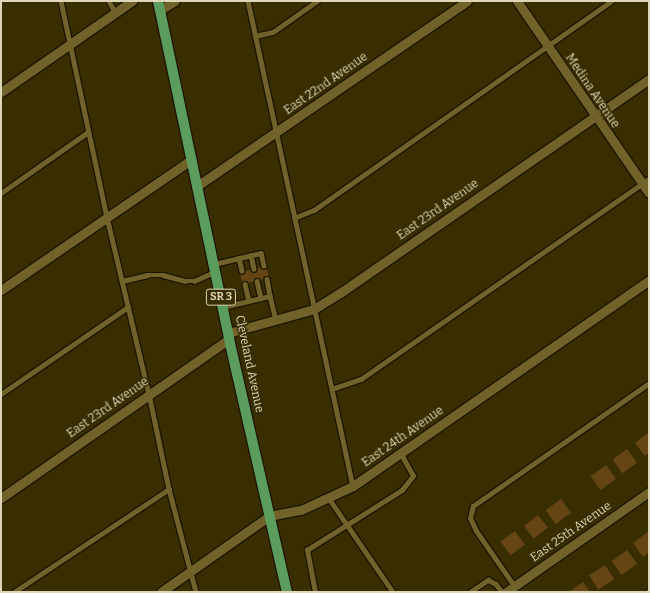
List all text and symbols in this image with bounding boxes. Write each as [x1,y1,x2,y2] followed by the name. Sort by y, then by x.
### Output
[281,50,371,118] street label: East 22nd Avenue
[562,51,622,131] street label: Medina Avenue
[394,177,482,243] street label: East 23rd Avenue
[205,288,237,306] road number: SR 3
[232,314,266,414] street label: Cleveland Avenue
[64,375,152,441] street label: East 23rd Avenue
[360,404,446,470] street label: East 24th Avenue
[528,499,614,565] street label: East 25th Avenue

